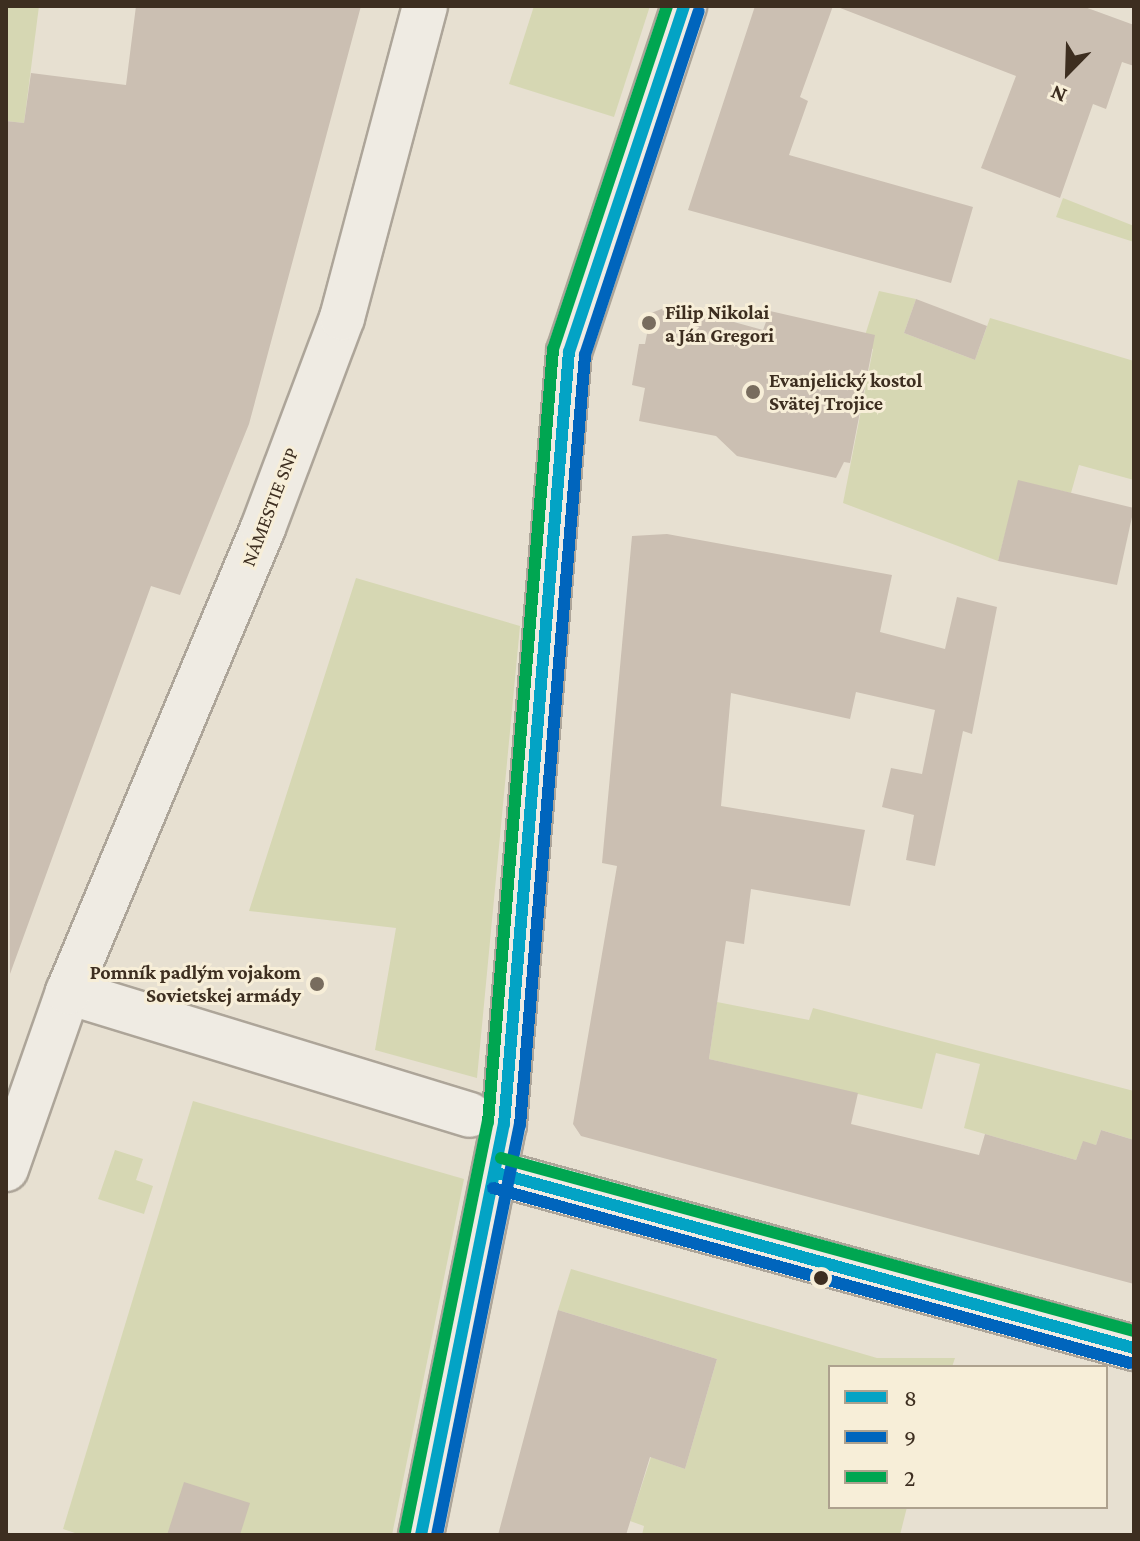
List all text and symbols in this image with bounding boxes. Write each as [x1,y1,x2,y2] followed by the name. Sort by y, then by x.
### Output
[1028,32,1108,112] north arrow
[1047,80,1070,109] text: N
[665,300,774,347] place label: Filip Nikolai a Ján Gregori
[640,314,658,332] marker: Filip Nikolai a Ján Gregori
[769,368,922,415] place label: Evanjelický kostol Svätej Trojice
[744,383,762,401] marker: Evanjelický kostol Svätej Trojice
[236,444,304,570] street label: NÁMESTIE SNP
[90,960,301,1007] place label: Pomník padlým vojakom Sovietskej armády
[308,975,326,993] marker: Pomník padlým vojakom Sovietskej armády
[813,1270,829,1286] unlabelled marker
[828,1365,1108,1509] legend
[904,1384,917,1411] text: 8
[904,1424,916,1451] text: 9
[904,1464,915,1491] text: 2

